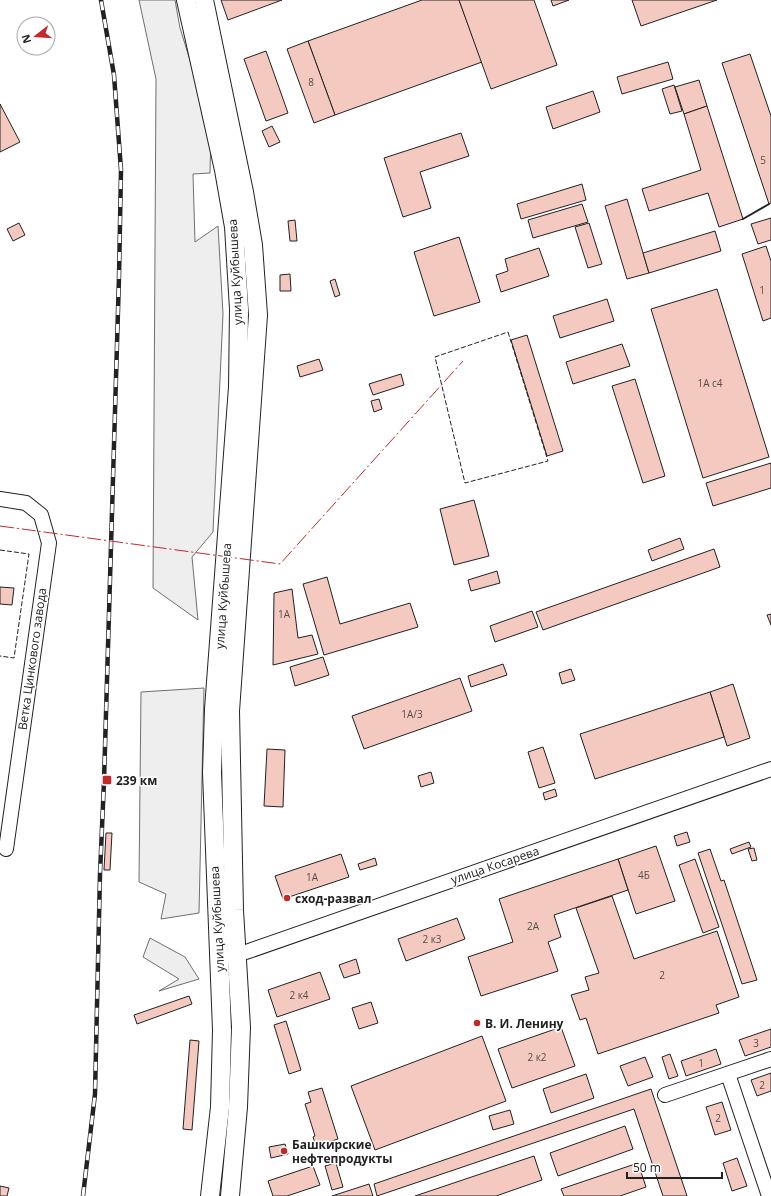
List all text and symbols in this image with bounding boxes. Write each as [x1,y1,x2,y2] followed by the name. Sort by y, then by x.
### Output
[16,16,56,56] north arrow
[17,33,34,46] text: N
[308,75,314,89] house number: 8
[760,153,766,167] house number: 5
[224,219,246,325] street label: улица Куйбышева
[759,283,765,297] house number: 1
[697,376,723,390] house number: 1А с4
[211,542,235,650] street label: улица Куйбышева
[14,587,50,731] street label: Ветка Цинкового завода
[278,607,291,621] house number: 1А
[401,707,423,721] house number: 1А/3
[116,772,157,789] place label: 239 км
[101,774,113,786] marker: 239 км
[449,842,541,888] street label: улица Косарева
[206,866,228,972] street label: улица Куйбышева
[638,868,650,882] house number: 4Б
[306,870,319,884] house number: 1А
[295,890,371,907] place label: сход-развал
[282,893,292,903] marker: сход-развал
[527,919,540,933] house number: 2А
[422,932,442,946] house number: 2 к3
[659,968,665,982] house number: 2
[289,988,309,1002] house number: 2 к4
[485,1015,564,1032] place label: В. И. Ленину
[472,1018,482,1028] marker: В. И. Ленину
[753,1036,759,1050] house number: 3
[527,1050,547,1064] house number: 2 к2
[698,1056,704,1070] house number: 1
[759,1078,765,1092] house number: 2
[715,1111,721,1125] house number: 2
[292,1136,392,1167] place label: Башкирские нефтепродукты
[279,1146,289,1156] marker: Башкирские нефтепродукты
[627,1154,722,1180] scale bar
[633,1159,661,1176] text: 50 m

